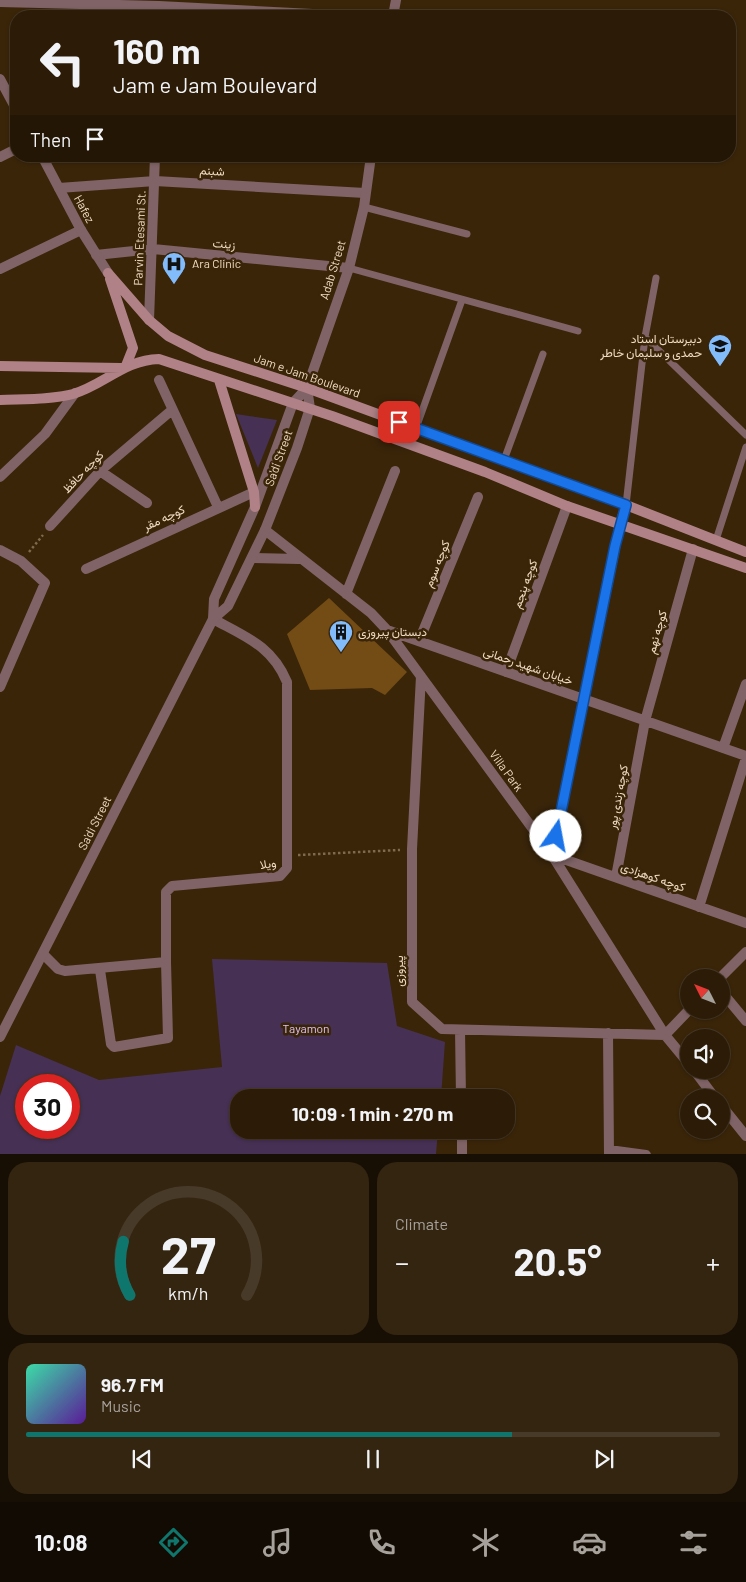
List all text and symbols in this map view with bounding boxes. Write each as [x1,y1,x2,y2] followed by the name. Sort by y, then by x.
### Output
[113,29,200,71] text: 160 m
[30,30,95,95] icon: left
[113,71,318,97] text: Jam e Jam Boulevard
[81,125,109,153] icon: arrive
[30,128,71,151] text: Then
[199,162,225,180] street label: شبنم
[130,190,148,286] street label: Parvin Etesami St.
[72,192,98,225] street label: Hafez
[212,235,236,253] street label: زینت
[316,238,348,301] street label: Adab Street
[161,251,187,285] hospital icon: Ara Clinic
[192,256,241,270] place label: Ara Clinic
[599,331,702,361] place label: دبیرستان استاد حمدی و سلیمان خاطر
[707,333,733,367] school or university icon: دبیرستان استاد حمدی و سلیمان خاطر
[252,350,362,400] street label: Jam e Jam Boulevard
[378,401,420,443] pin
[385,408,413,436] icon: arrive
[261,428,295,488] street label: Sa'di Street
[59,447,107,497] street label: کوچه حافظ
[140,501,187,535] street label: کوچه مقر
[420,538,454,590] street label: کوچه سوم
[509,557,541,611] street label: کوچه پنجم
[643,608,671,656] street label: کوچه نهم
[328,619,354,653] building icon: دبستان پیروزی
[358,624,427,640] place label: دبستان پیروزی
[481,643,575,689] street label: خیابان شهید رحمانی
[487,747,527,794] street label: Villa Park
[604,764,632,831] street label: کوچه زندی پور
[75,793,114,852] street label: Sa'di Street
[529,809,581,861] position arrow
[259,855,277,873] street label: ویلا
[619,859,687,895] street label: کوچه کوهزادی
[391,955,407,987] street label: پیروزی
[680,969,730,1019] north arrow
[680,969,730,1139] map controls
[282,1021,330,1035] park label: Tayamon
[680,1029,730,1079] button: sound
[15,1074,80,1139] speed limit sign: 30
[680,1089,730,1139] button: search
[292,1102,453,1125] text: 10:09 · 1 min · 270 m
[395,1214,448,1233] text: Climate
[161,1222,216,1284] text: 27
[514,1238,601,1284] text: 20.5°
[395,1245,409,1279] text: −
[706,1245,720,1279] text: +
[168,1282,209,1304] text: km/h
[101,1373,164,1396] text: 96.7 FM
[101,1396,141,1415] text: Music
[128,1445,156,1473] icon: previous
[359,1445,387,1473] icon: pause
[590,1445,618,1473] icon: next
[156,1525,191,1560] icon: directions
[260,1525,295,1560] icon: music
[364,1525,399,1560] icon: phone
[468,1525,503,1560] icon: climate
[572,1525,607,1560] icon: car
[676,1525,711,1560] icon: filters
[35,1529,87,1555] text: 10:08

